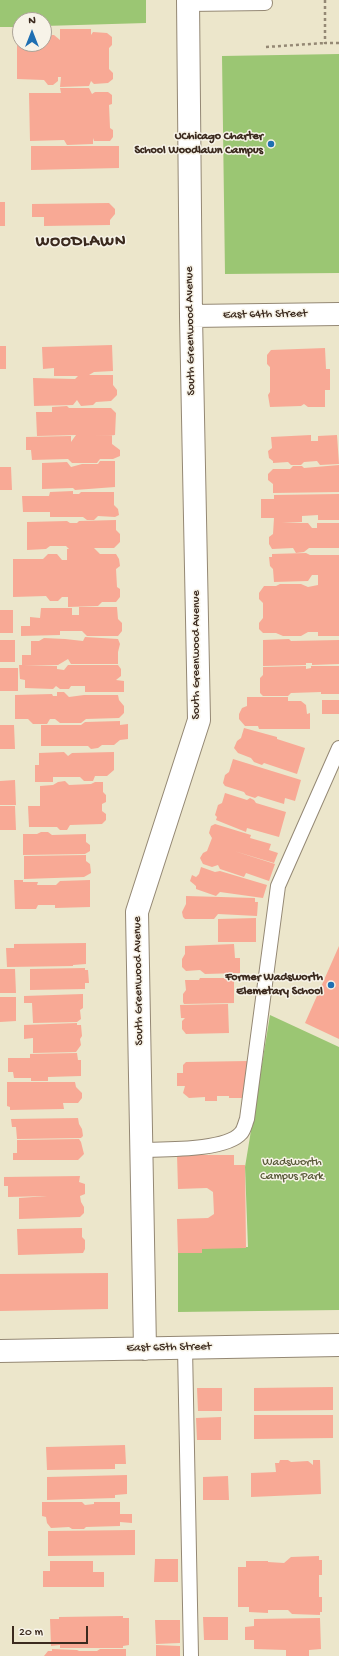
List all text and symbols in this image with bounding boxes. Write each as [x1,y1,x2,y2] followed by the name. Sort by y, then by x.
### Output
[12,12,52,52] north arrow
[28,15,36,27] text: N
[134,130,263,158] place label: UChicago Charter School Woodlawn Campus
[266,139,276,149] marker: UChicago Charter School Woodlawn Campus
[36,233,126,253] district label: WOODLAWN
[183,266,199,396] street label: South Greenwood Avenue
[223,307,307,323] street label: East 64th Street
[190,590,204,720] street label: South Greenwood Avenue
[131,916,147,1046] street label: South Greenwood Avenue
[225,971,323,999] place label: Former Wadsworth Elemetary School
[326,980,336,990] marker: Former Wadsworth Elemetary School
[260,1156,324,1184] park label: Wadsworth Campus Park
[126,1340,212,1356] street label: East 65th Street
[14,1618,90,1644] scale bar
[19,1626,43,1640] text: 20 m

